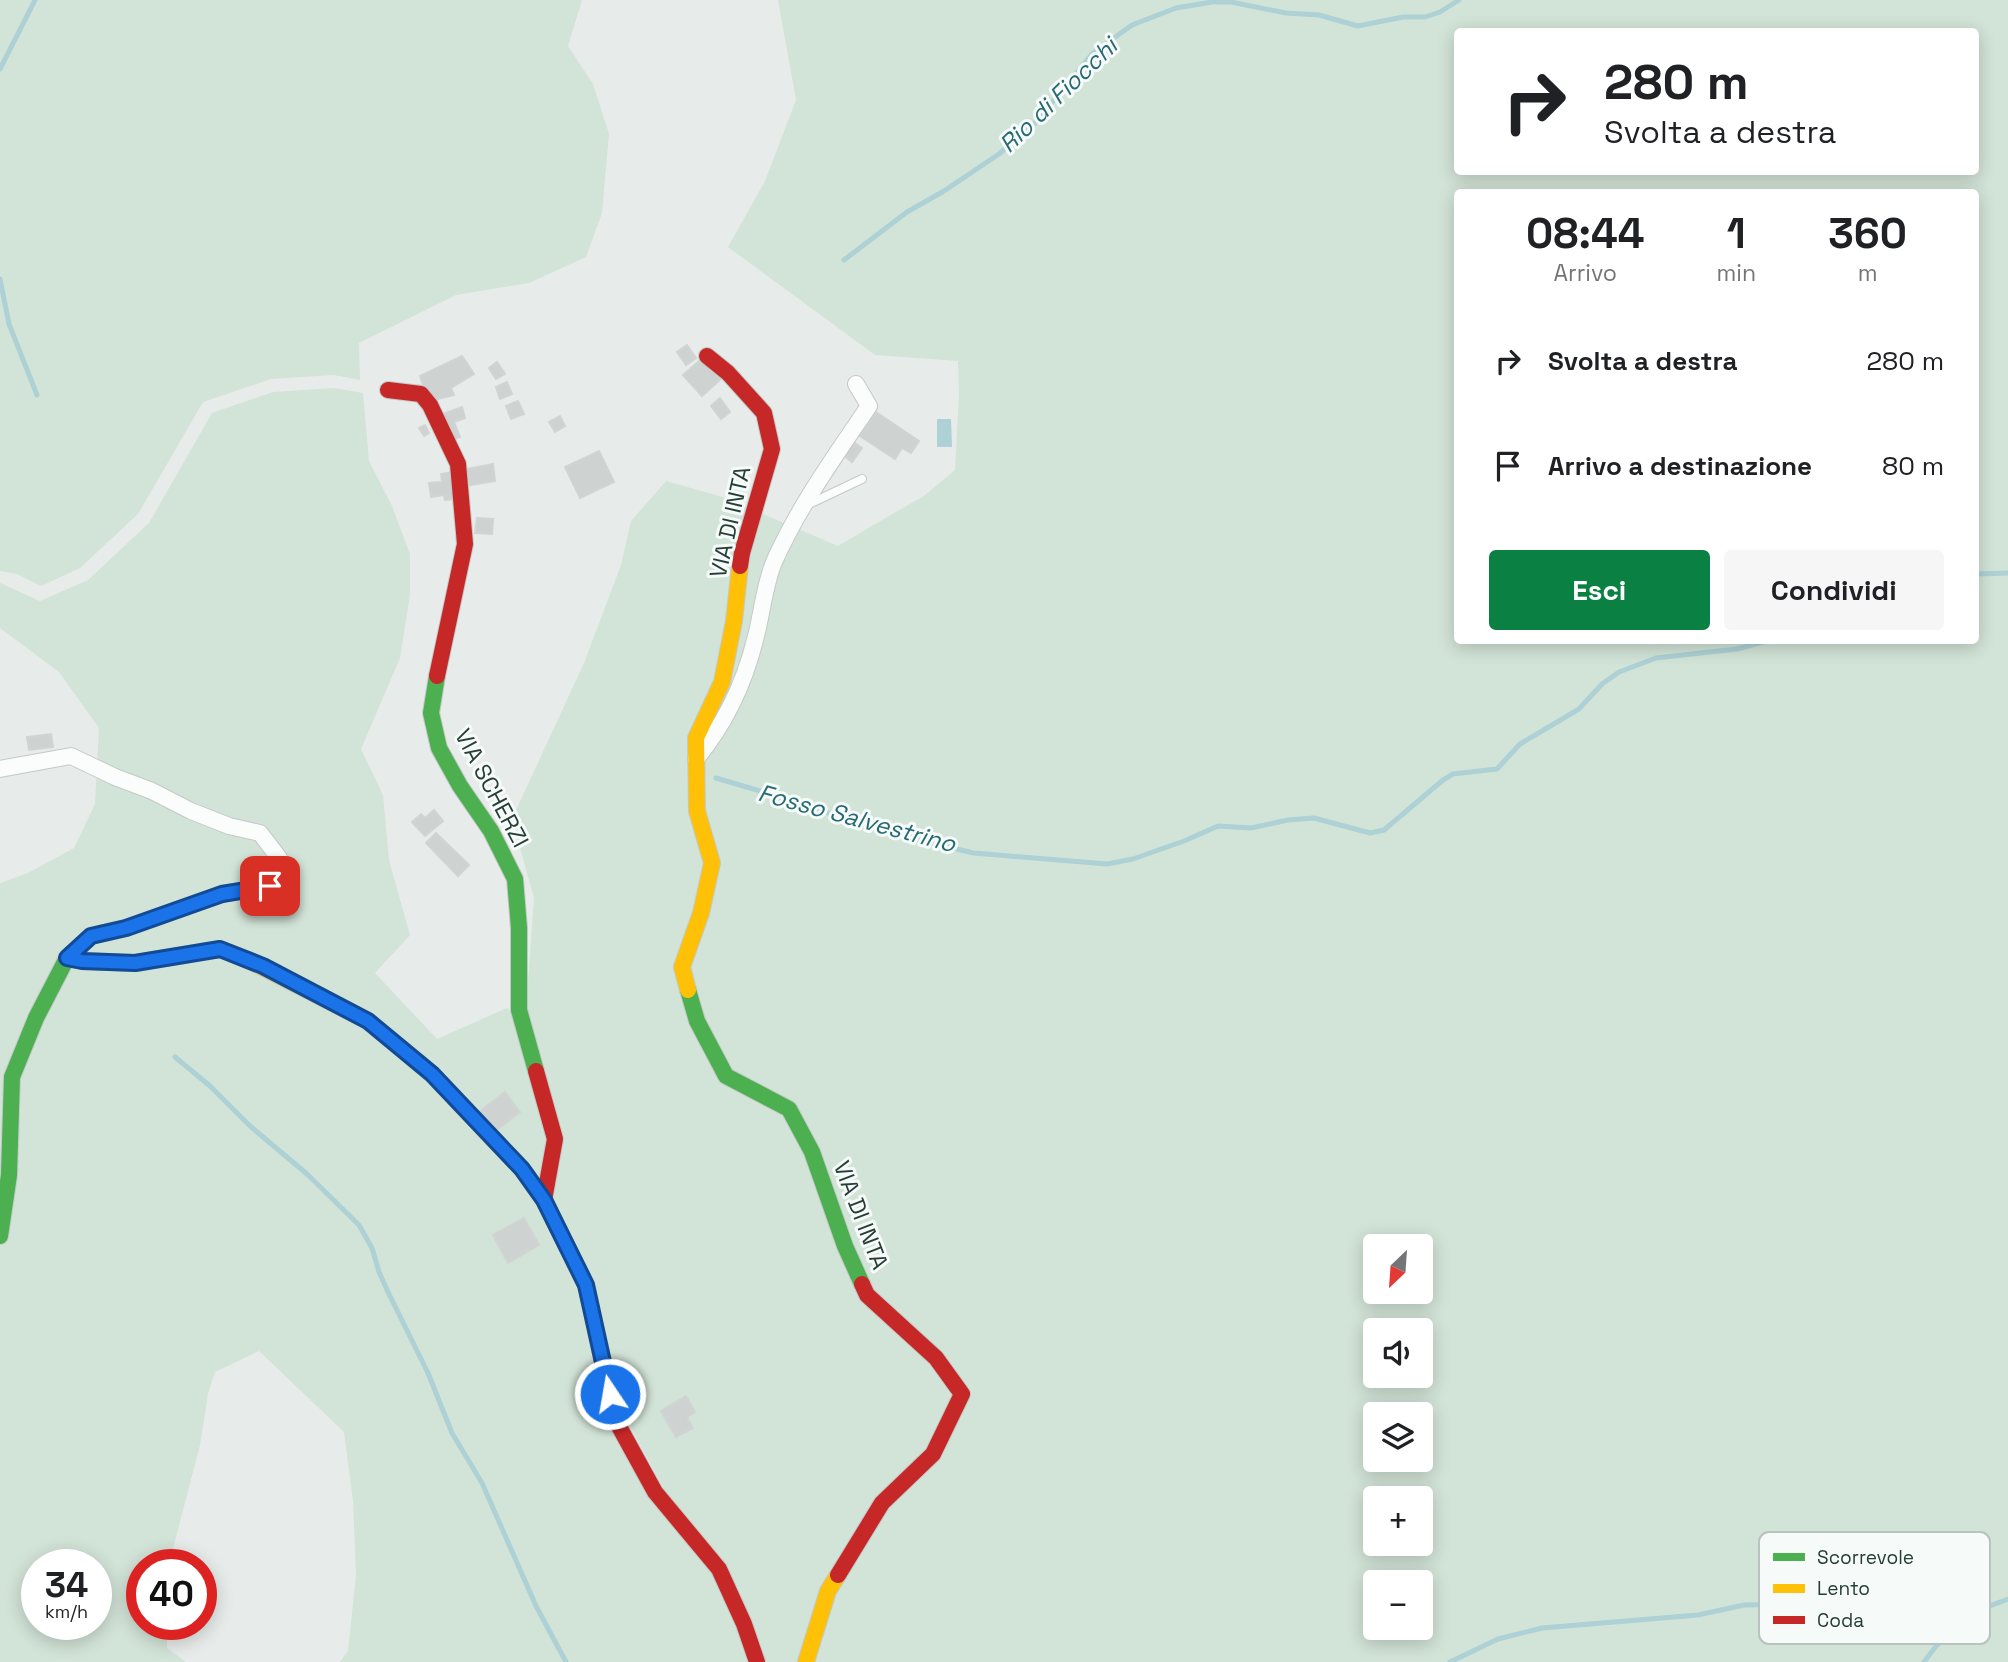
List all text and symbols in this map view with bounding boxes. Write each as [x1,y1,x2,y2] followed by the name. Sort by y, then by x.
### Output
[992,29,1126,159] water label: Rio di Fiocchi
[1604,51,1749,113] text: 280 m
[1489,56,1580,147] icon: right
[1604,112,1836,152] text: Svolta a destra
[1526,207,1644,260] text: 08:44
[1727,207,1746,260] text: 1
[1828,207,1907,260] text: 360
[1553,258,1617,288] text: Arrivo
[1717,258,1756,288] text: min
[1858,258,1877,288] text: m
[1489,342,1527,380] icon: right
[1548,344,1737,378] text: Svolta a destra
[1866,344,1944,378] text: 280 m
[1489,447,1527,485] icon: arrive
[1548,449,1812,483] text: Arrivo a destinazione
[1882,449,1944,483] text: 80 m
[703,463,757,581] street label: VIA DI INTA
[1489,550,1710,630] button: Esci
[1724,550,1944,630] button: Condividi
[448,723,536,853] street label: VIA SCHERZI
[755,777,960,860] water label: Fosso Salvestrino
[240,856,300,916] pin
[251,867,289,905] icon: arrive
[827,1156,895,1274] street label: VIA DI INTA
[1363,1234,1433,1304] north arrow
[1363,1234,1433,1640] map controls
[1363,1318,1433,1388] button: sound
[573,1357,647,1431] position arrow
[1363,1402,1433,1472] button: layers
[1363,1486,1433,1556] button: +
[1759,1532,1990,1644] legend
[1817,1545,1914,1570] text: Scorrevole
[126,1549,217,1640] speed limit sign: 40
[45,1563,88,1607] text: 34
[1363,1570,1433,1640] button: −
[1817,1576,1870,1601] text: Lento
[45,1600,88,1623] text: km/h
[1817,1608,1864,1633] text: Coda

